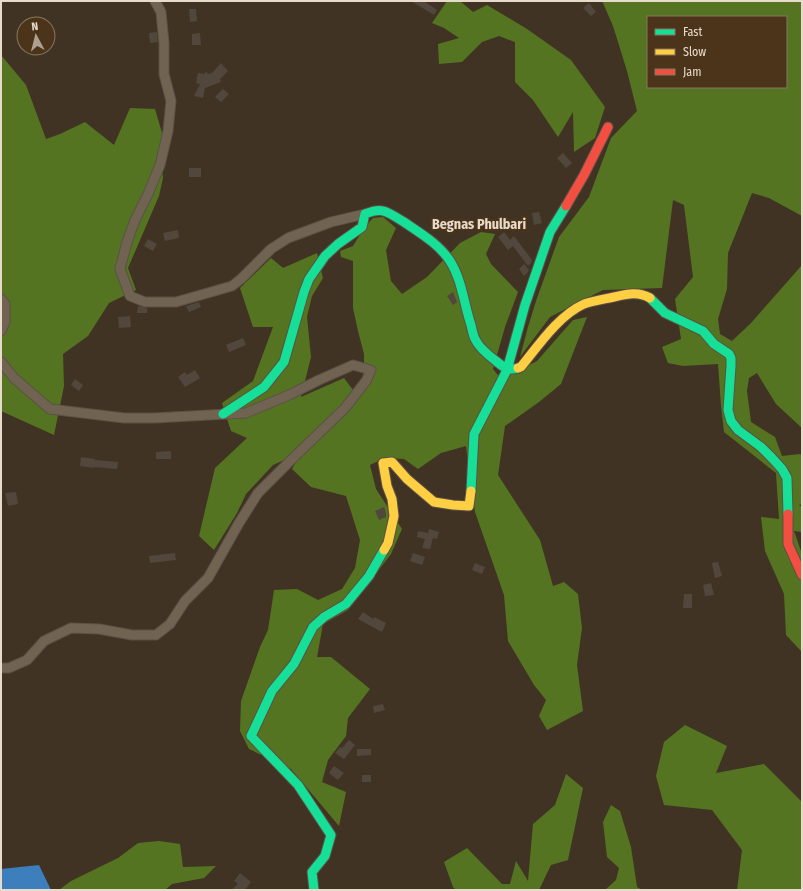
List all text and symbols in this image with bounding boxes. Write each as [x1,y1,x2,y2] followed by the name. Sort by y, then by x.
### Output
[16,16,56,56] north arrow
[647,16,787,88] legend
[31,20,39,33] text: N
[683,25,702,39] text: Fast
[683,45,706,59] text: Slow
[683,65,701,79] text: Jam
[432,216,526,233] district label: Begnas Phulbari

